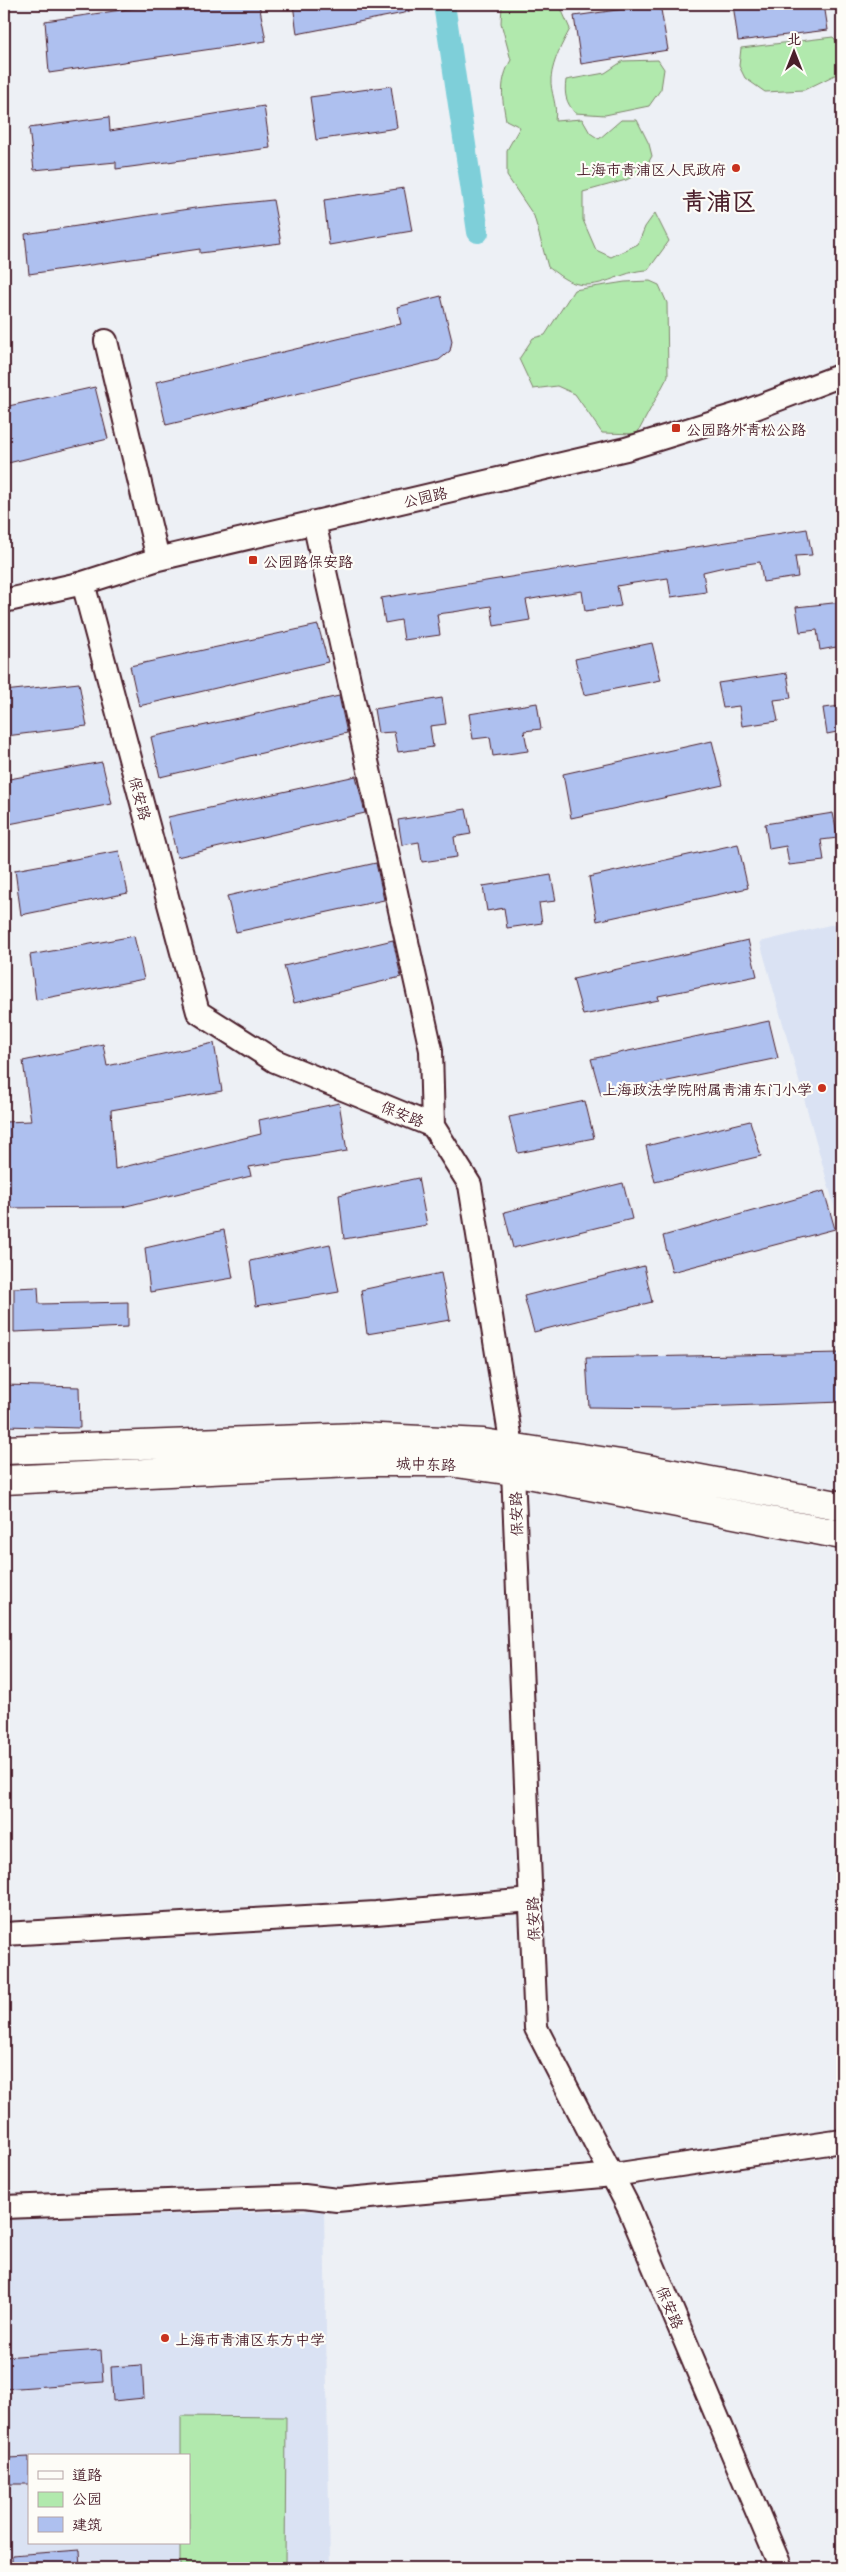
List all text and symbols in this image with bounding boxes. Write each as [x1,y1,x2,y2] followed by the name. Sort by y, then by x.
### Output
[768,28,818,78] north arrow
[787,28,801,49] text: 北
[576,157,726,180] place label: 上海市青浦区人民政府
[730,162,742,174] marker: 上海市青浦区人民政府
[681,181,757,219] district label: 青浦区
[686,417,806,440] place label: 公园路外青松公路
[670,422,682,434] marker: 公园路外青松公路
[400,480,450,512] street label: 公园路
[263,549,353,572] place label: 公园路保安路
[247,554,259,566] marker: 公园路保安路
[124,773,158,823] street label: 保安路
[602,1077,812,1100] place label: 上海政法学院附属青浦东门小学
[816,1082,828,1094] marker: 上海政法学院附属青浦东门小学
[378,1094,428,1132] street label: 保安路
[396,1450,456,1476] street label: 城中东路
[503,1491,527,1537] street label: 保安路
[520,1896,544,1942] street label: 保安路
[652,2282,690,2332] street label: 保安路
[175,2327,325,2350] place label: 上海市青浦区东方中学
[159,2332,171,2344] marker: 上海市青浦区东方中学
[28,2454,190,2544] legend
[72,2462,102,2485] text: 道路
[72,2486,102,2509] text: 公园
[72,2512,102,2535] text: 建筑

